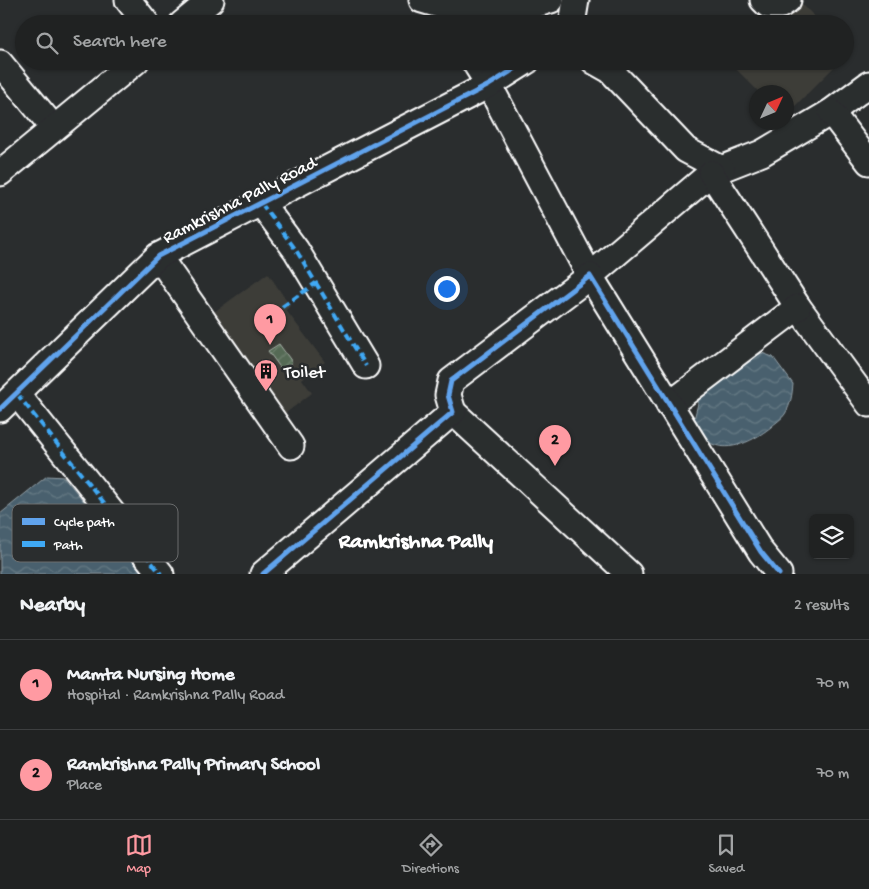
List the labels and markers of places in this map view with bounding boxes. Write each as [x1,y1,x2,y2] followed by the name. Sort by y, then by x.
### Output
[254,304,286,345] pin: 1
[253,358,279,392] building icon: Toilet
[283,363,326,384] place label: Toilet
[539,425,571,466] pin: 2

